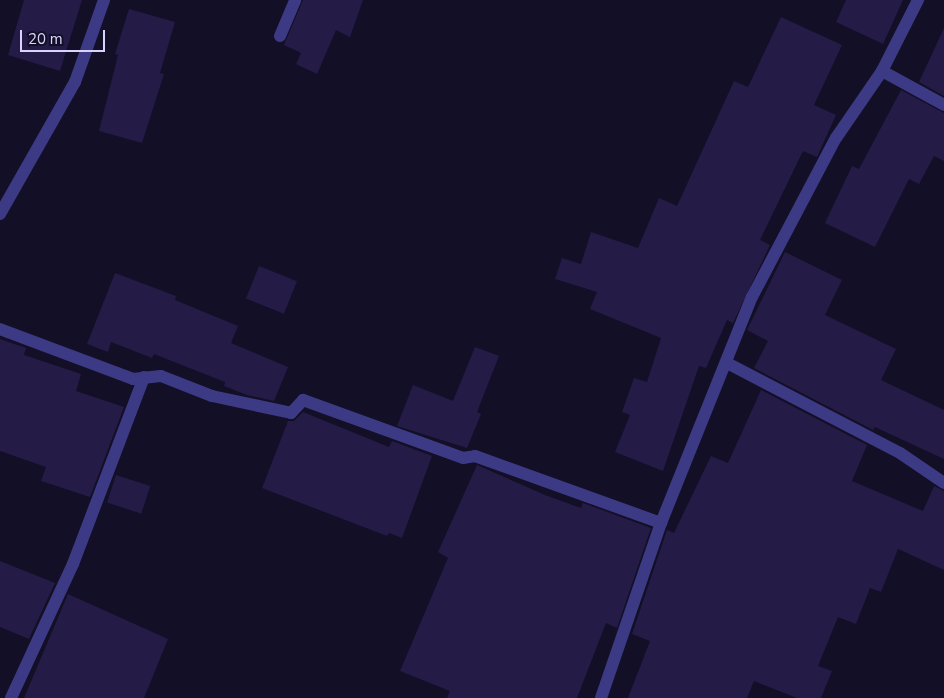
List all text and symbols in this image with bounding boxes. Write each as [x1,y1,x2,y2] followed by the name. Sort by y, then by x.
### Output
[22,20,108,52] scale bar
[28,29,63,49] text: 20 m

